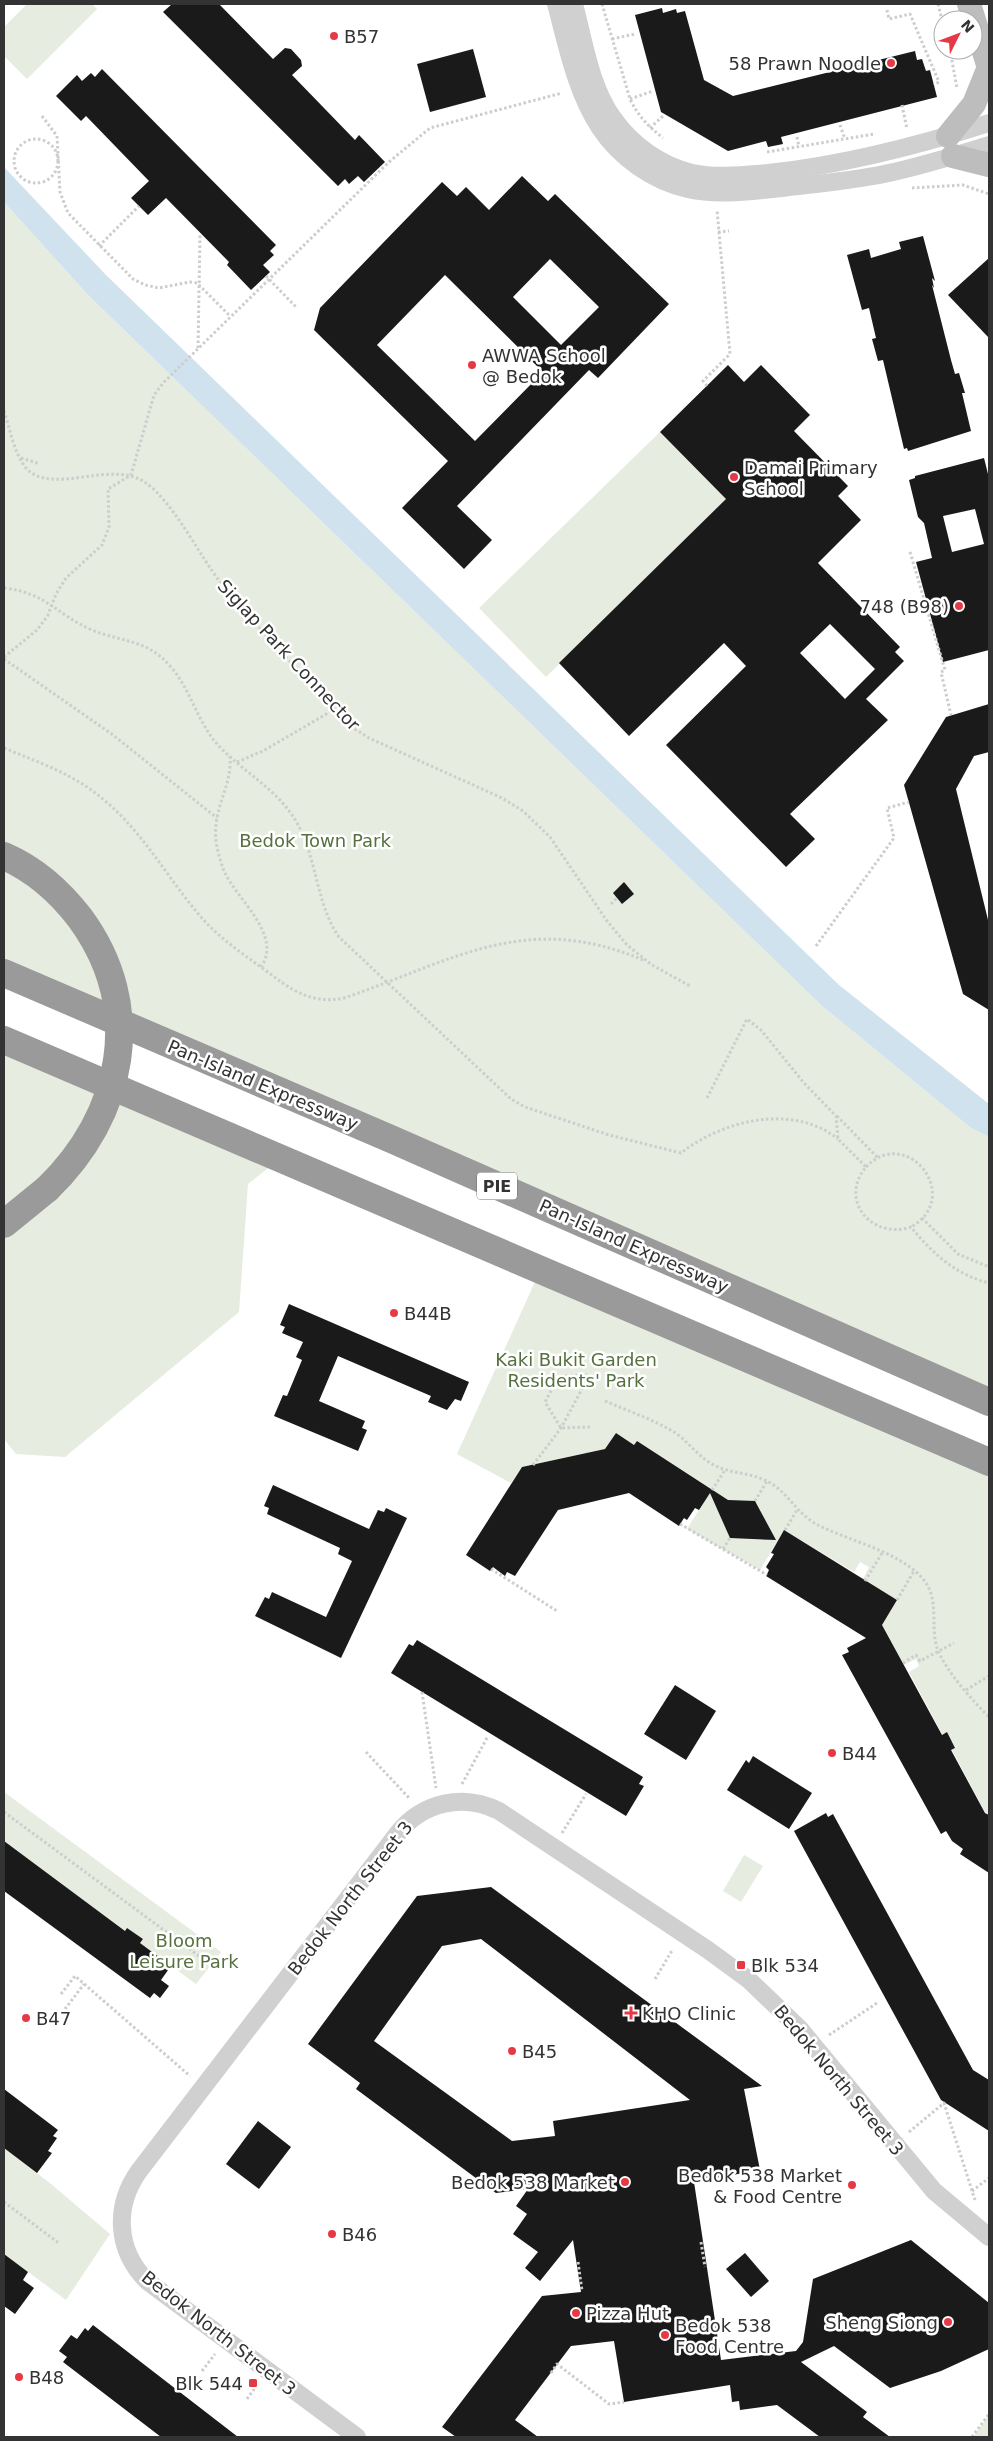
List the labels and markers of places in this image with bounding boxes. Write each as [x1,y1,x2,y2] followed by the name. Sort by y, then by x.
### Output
[344,26,379,47] place label: B57
[328,30,340,42] marker: B57
[729,53,881,74] place label: 58 Prawn Noodle
[885,57,897,69] marker: 58 Prawn Noodle
[482,345,606,387] place label: AWWA School @ Bedok
[466,359,478,371] marker: AWWA School @ Bedok
[744,457,878,499] place label: Damai Primary School
[728,471,740,483] marker: Damai Primary School
[860,596,949,617] place label: 748 (B98)
[953,600,965,612] marker: 748 (B98)
[404,1303,452,1324] place label: B44B
[388,1307,400,1319] marker: B44B
[842,1743,877,1764] place label: B44
[826,1747,838,1759] marker: B44
[751,1955,819,1976] place label: Blk 534
[735,1959,747,1971] marker: Blk 534
[642,2003,736,2024] place label: KHO Clinic
[624,2006,638,2020] marker: KHO Clinic
[36,2008,71,2029] place label: B47
[20,2012,32,2024] marker: B47
[522,2041,557,2062] place label: B45
[506,2045,518,2057] marker: B45
[678,2165,842,2207] place label: Bedok 538 Market & Food Centre
[451,2172,615,2193] place label: Bedok 538 Market
[619,2176,631,2188] marker: Bedok 538 Market
[846,2179,858,2191] marker: Bedok 538 Market & Food Centre
[342,2224,377,2245] place label: B46
[326,2228,338,2240] marker: B46
[586,2303,669,2324] place label: Pizza Hut
[570,2307,582,2319] marker: Pizza Hut
[825,2312,938,2333] place label: Sheng Siong
[675,2315,784,2357] place label: Bedok 538 Food Centre
[942,2316,954,2328] marker: Sheng Siong
[659,2329,671,2341] marker: Bedok 538 Food Centre
[29,2367,64,2388] place label: B48
[13,2371,25,2383] marker: B48
[175,2373,243,2394] place label: Blk 544
[247,2377,259,2389] marker: Blk 544

